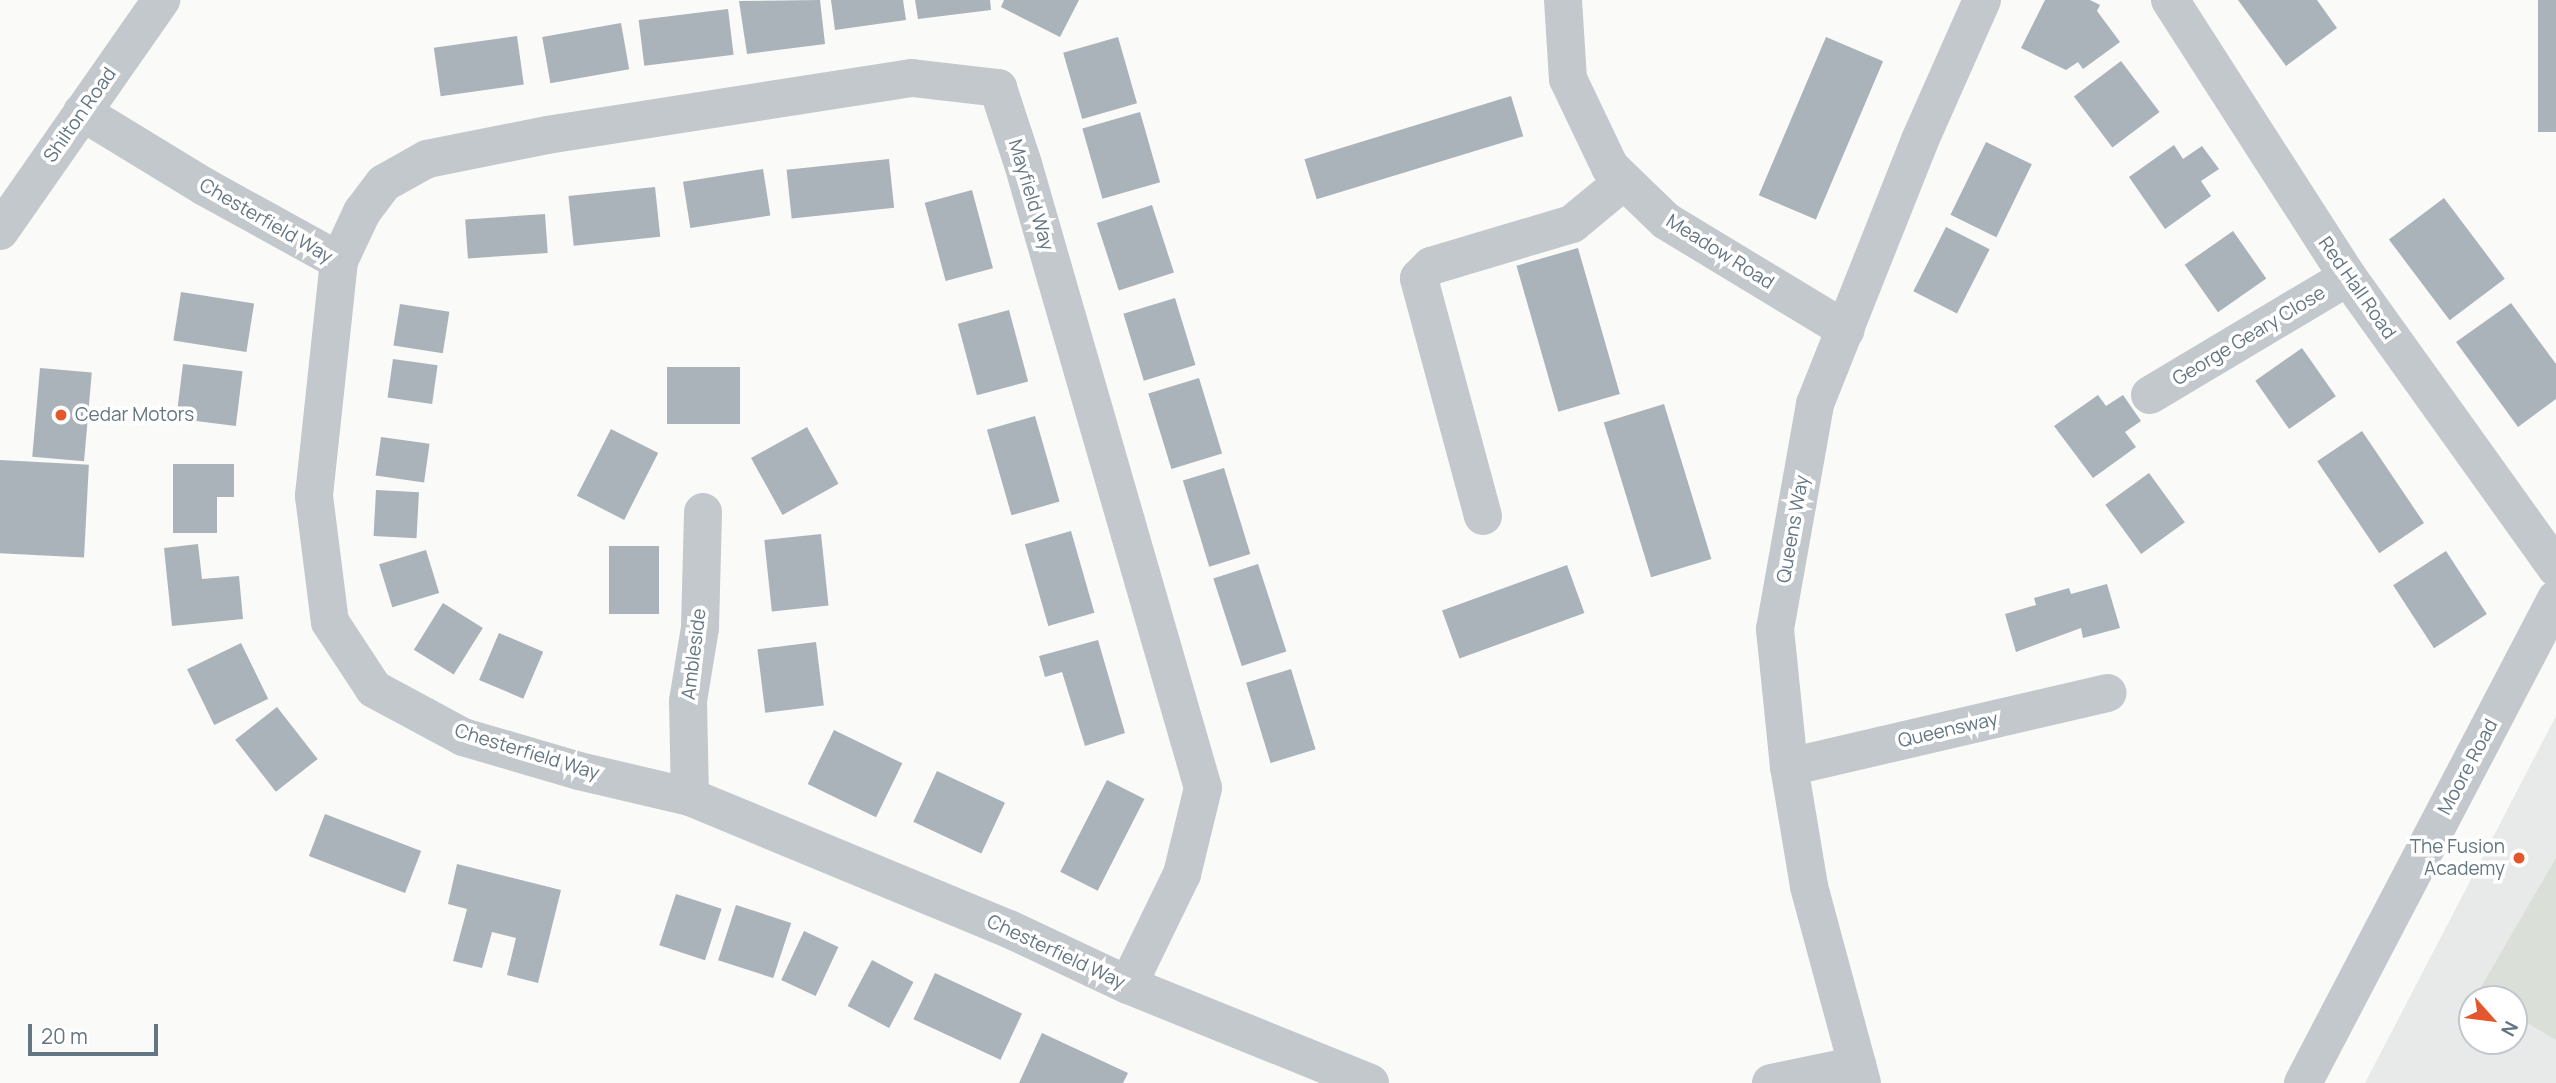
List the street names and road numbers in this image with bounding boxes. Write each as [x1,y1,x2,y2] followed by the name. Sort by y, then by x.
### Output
[39,63,121,167] street label: Shilton Road
[1003,137,1059,253] street label: Mayfield Way
[195,174,337,268] street label: Chesterfield Way
[1662,210,1778,294] street label: Meadow Road
[2313,233,2401,343] street label: Red Hall Road
[2169,281,2329,391] street label: George Geary Close
[1772,473,1814,585] street label: Queens Way
[677,607,711,701] street label: Ambleside
[1896,707,2000,753] street label: Queensway
[2433,715,2503,819] street label: Moore Road
[452,719,602,785] street label: Chesterfield Way
[983,910,1129,994] street label: Chesterfield Way

